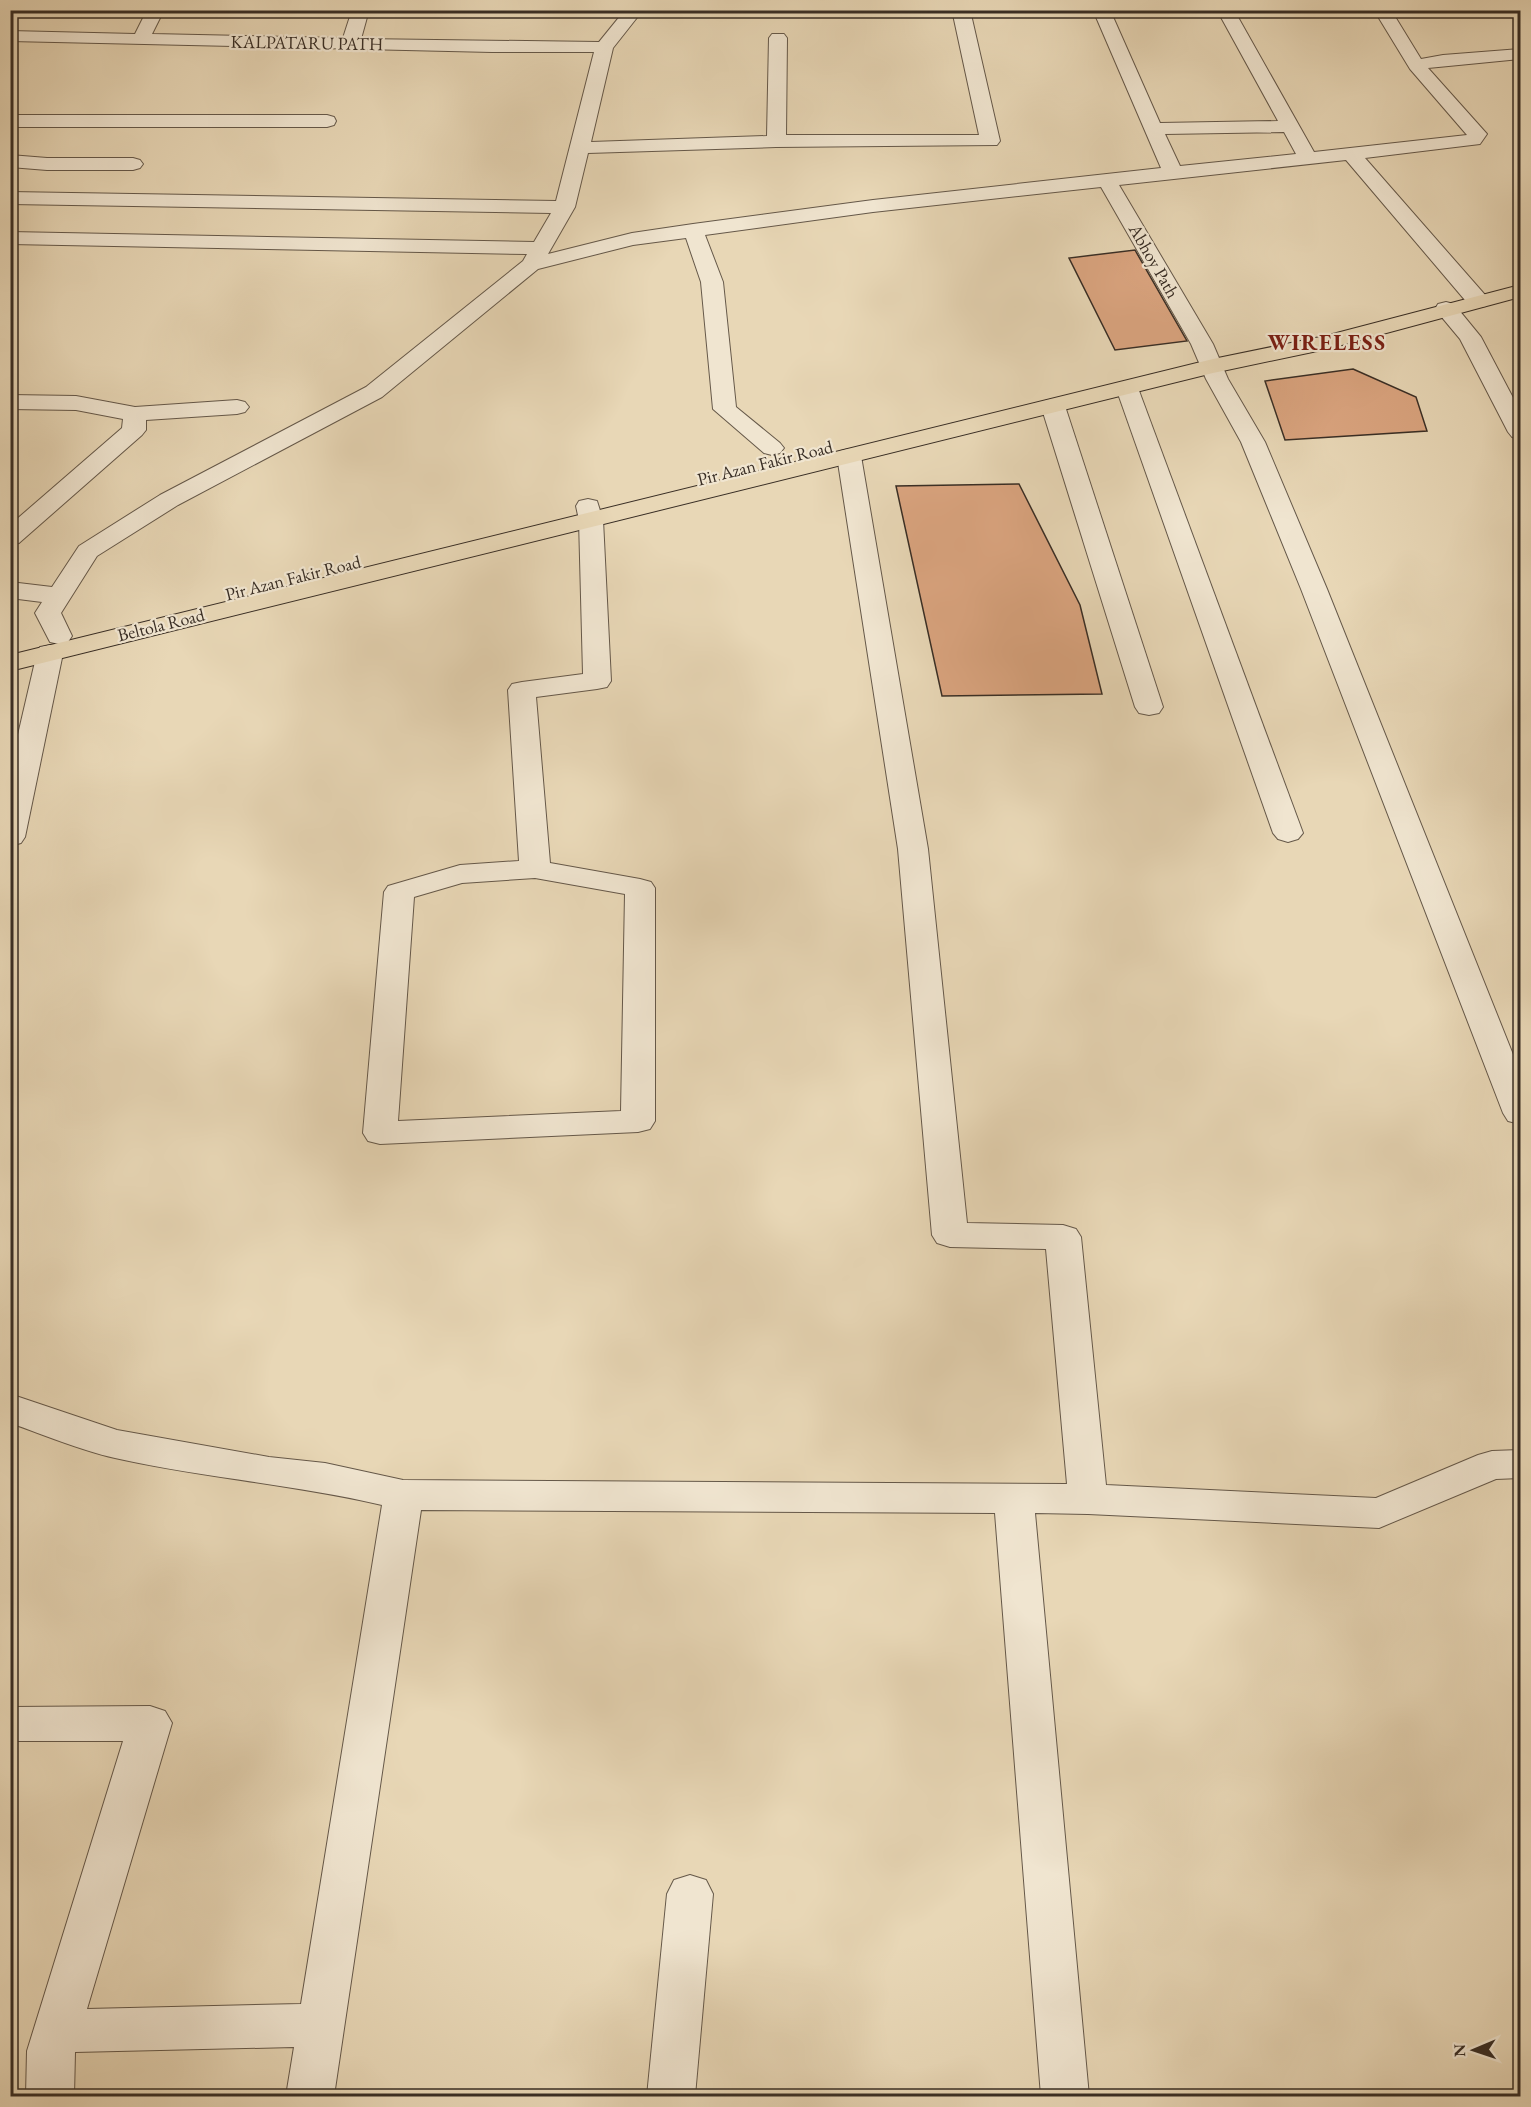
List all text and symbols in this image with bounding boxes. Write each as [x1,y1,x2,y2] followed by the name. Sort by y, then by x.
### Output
[230,30,384,55] street label: KALPATARU PATH
[1124,219,1185,302] street label: Abhoy Path
[1267,328,1387,357] district label: WIRELESS
[695,434,836,491] street label: Pir Azan Fakir Road
[223,549,364,606] street label: Pir Azan Fakir Road
[115,602,208,646] street label: Beltola Road
[1444,2020,1504,2080] north arrow
[1449,2044,1470,2057] text: N

